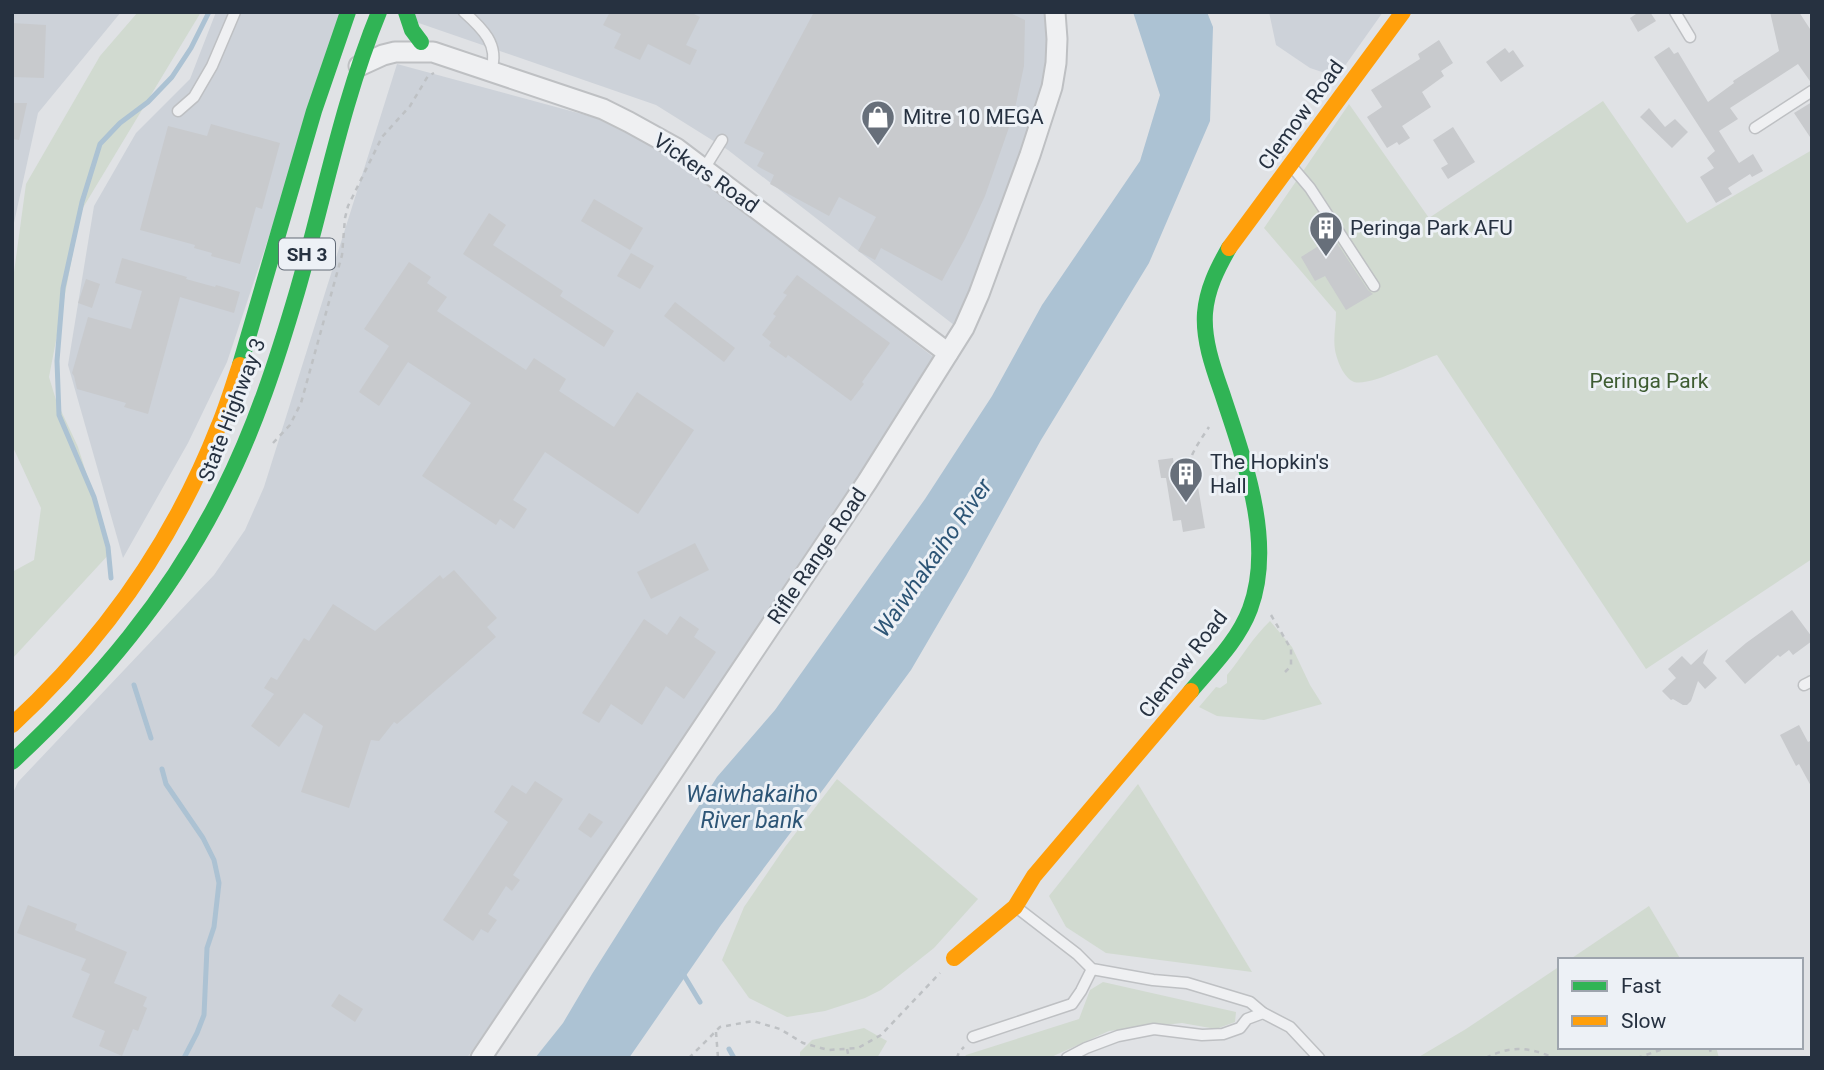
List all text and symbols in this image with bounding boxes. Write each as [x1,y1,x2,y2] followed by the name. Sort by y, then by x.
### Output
[1253,56,1349,174] street label: Clemow Road
[859,98,897,147] shop icon: Mitre 10 MEGA
[903,105,1044,129] place label: Mitre 10 MEGA
[649,128,763,218] street label: Vickers Road
[1307,209,1345,258] building icon: Peringa Park AFU
[1350,216,1513,240] place label: Peringa Park AFU
[279,238,335,270] road number: SH 3
[194,335,270,485] street label: State Highway 3
[1590,369,1709,393] park label: Peringa Park
[1210,450,1329,498] place label: The Hopkin's Hall
[1167,455,1205,504] building icon: The Hopkin's Hall
[868,473,998,642] water label: Waiwhakaiho River
[763,484,871,628] street label: Rifle Range Road
[1134,606,1232,722] street label: Clemow Road
[686,781,818,834] water label: Waiwhakaiho River bank
[1558,958,1803,1049] legend
[1621,974,1662,998] text: Fast
[1621,1009,1667,1033] text: Slow

